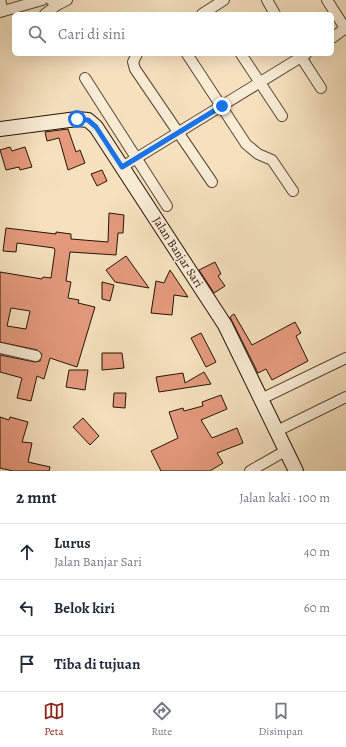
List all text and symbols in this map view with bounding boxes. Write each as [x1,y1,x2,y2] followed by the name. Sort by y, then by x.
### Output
[12,12,334,56] search box
[26,23,48,45] icon: search
[58,24,125,44] text: Cari di sini
[213,97,231,115] route end
[68,110,86,128] route start
[149,214,207,290] street label: Jalan Banjar Sari
[16,486,57,509] text: 2 mnt
[239,489,330,506] text: Jalan kaki · 100 m
[54,533,91,553] text: Lurus
[16,541,38,563] icon: ahead
[304,543,330,560] text: 40 m
[54,553,142,570] text: Jalan Banjar Sari
[16,597,38,619] icon: left
[54,598,115,618] text: Belok kiri
[304,599,330,616] text: 60 m
[16,653,38,675] icon: arrive
[54,654,140,674] text: Tiba di tujuan
[43,700,65,739] tab: Peta
[151,700,173,739] tab: Rute
[259,700,303,739] tab: Disimpan

